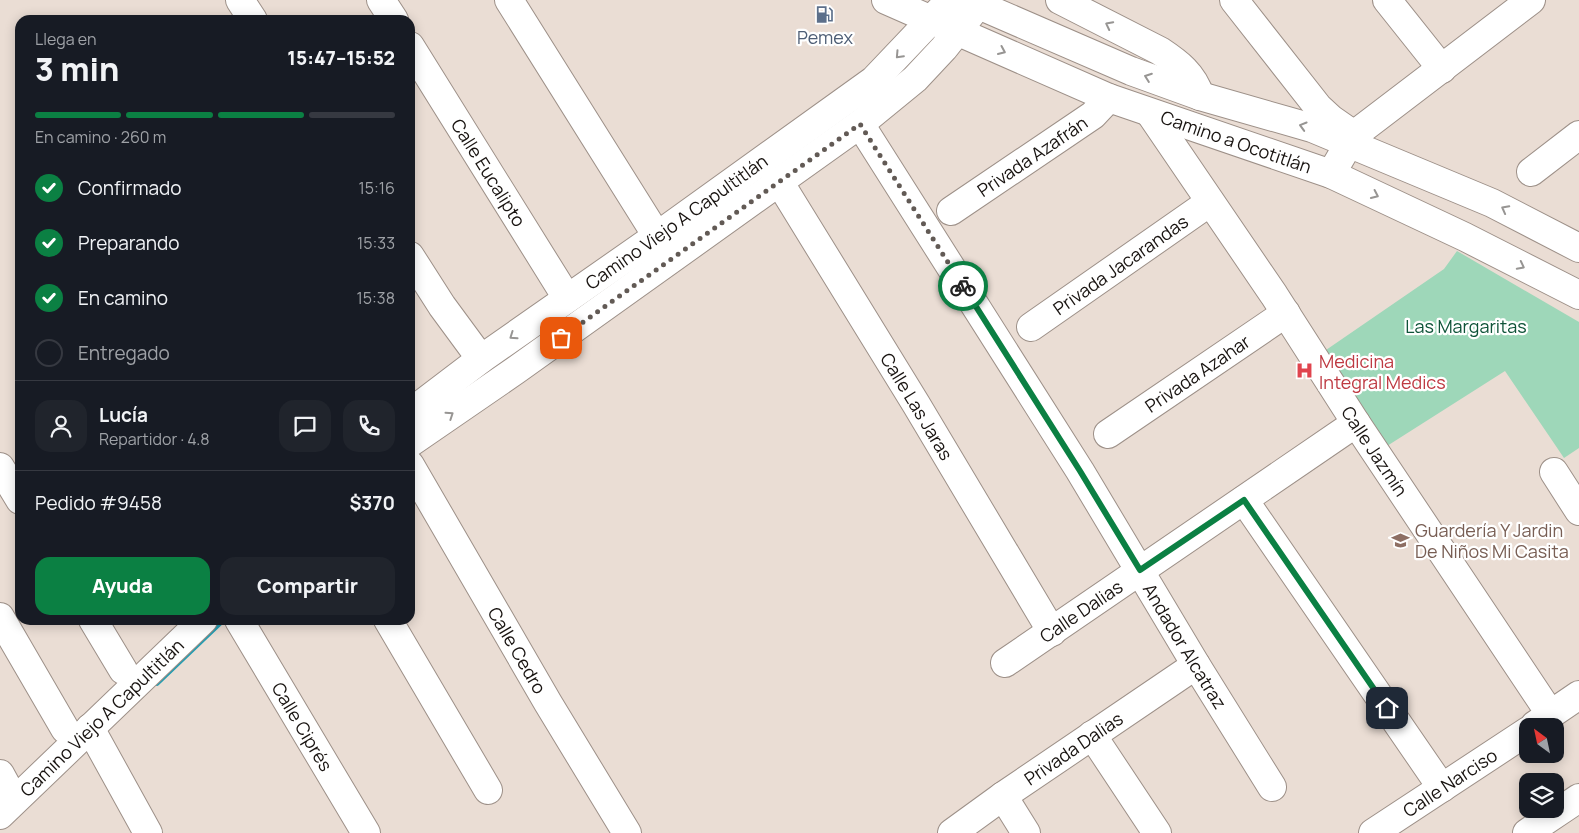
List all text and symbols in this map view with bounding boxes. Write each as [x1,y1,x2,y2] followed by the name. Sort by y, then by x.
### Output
[815,4,835,24] fuel station icon: Pemex
[1106,21,1115,31] one-way arrow
[797,25,853,49] place label: Pemex
[35,28,96,50] text: Llega en
[997,44,1006,55] one-way arrow
[287,45,395,71] text: 15:47–15:52
[35,47,119,91] text: 3 min
[896,50,905,59] one-way arrow
[1145,73,1153,83] one-way arrow
[1158,105,1315,178] street label: Camino a Ocotitlán
[972,110,1092,202] street label: Privada Azafrán
[446,114,531,231] street label: Calle Eucalipto
[1300,121,1308,131] one-way arrow
[35,126,166,148] text: En camino · 260 m
[580,148,772,295] street label: Camino Viejo A Capultitlán
[35,174,63,202] icon: check
[78,175,182,201] text: Confirmado
[359,177,395,199] text: 15:16
[1370,188,1379,199] one-way arrow
[1501,205,1510,215] one-way arrow
[1048,209,1193,320] street label: Privada Jacarandas
[35,229,63,257] icon: check
[78,230,180,256] text: Preparando
[357,232,395,254] text: 15:33
[1516,260,1525,270] one-way arrow
[938,261,988,311] courier
[949,272,977,300] icon: bike
[35,284,63,312] icon: check
[78,285,168,311] text: En camino
[357,287,395,309] text: 15:38
[1405,314,1527,338] park label: Las Margaritas
[540,317,582,359] pin
[547,324,575,352] icon: bag
[1140,329,1255,418] street label: Privada Azahar
[510,330,519,339] one-way arrow
[78,340,170,366] text: Entregado
[875,348,959,465] street label: Calle Las Jaras
[1319,349,1446,394] place label: Medicina Integral Medics
[1295,361,1315,381] hospital icon: Medicina Integral Medics
[35,400,87,452] button: person
[279,400,331,452] button: chat
[343,400,395,452] button: phone
[1336,401,1413,501] street label: Calle Jazmín
[99,402,148,428] text: Lucía
[444,412,454,421] one-way arrow
[99,428,210,450] text: Repartidor · 4.8
[35,490,162,516] text: Pedido #9458
[349,490,395,516] text: $370
[1415,518,1569,563] place label: Guardería Y Jardin De Niños Mi Casita
[1391,530,1411,550] school or university icon: Guardería Y Jardin De Niños Mi Casita
[35,557,210,615] button: Ayuda
[220,557,395,615] button: Compartir
[1035,574,1127,648] street label: Calle Dalias
[1138,579,1232,713] street label: Andador Alcatraz
[483,602,552,698] street label: Calle Cedro
[15,633,189,802] street label: Camino Viejo A Capultitlán
[267,678,338,775] street label: Calle Ciprés
[1366,687,1408,729] pin
[1373,694,1401,722] icon: home
[1019,706,1127,790] street label: Privada Dalias
[1519,718,1564,762] north arrow
[1519,718,1564,818] map controls
[1398,743,1502,822] street label: Calle Narciso
[1519,773,1564,818] button: layers

